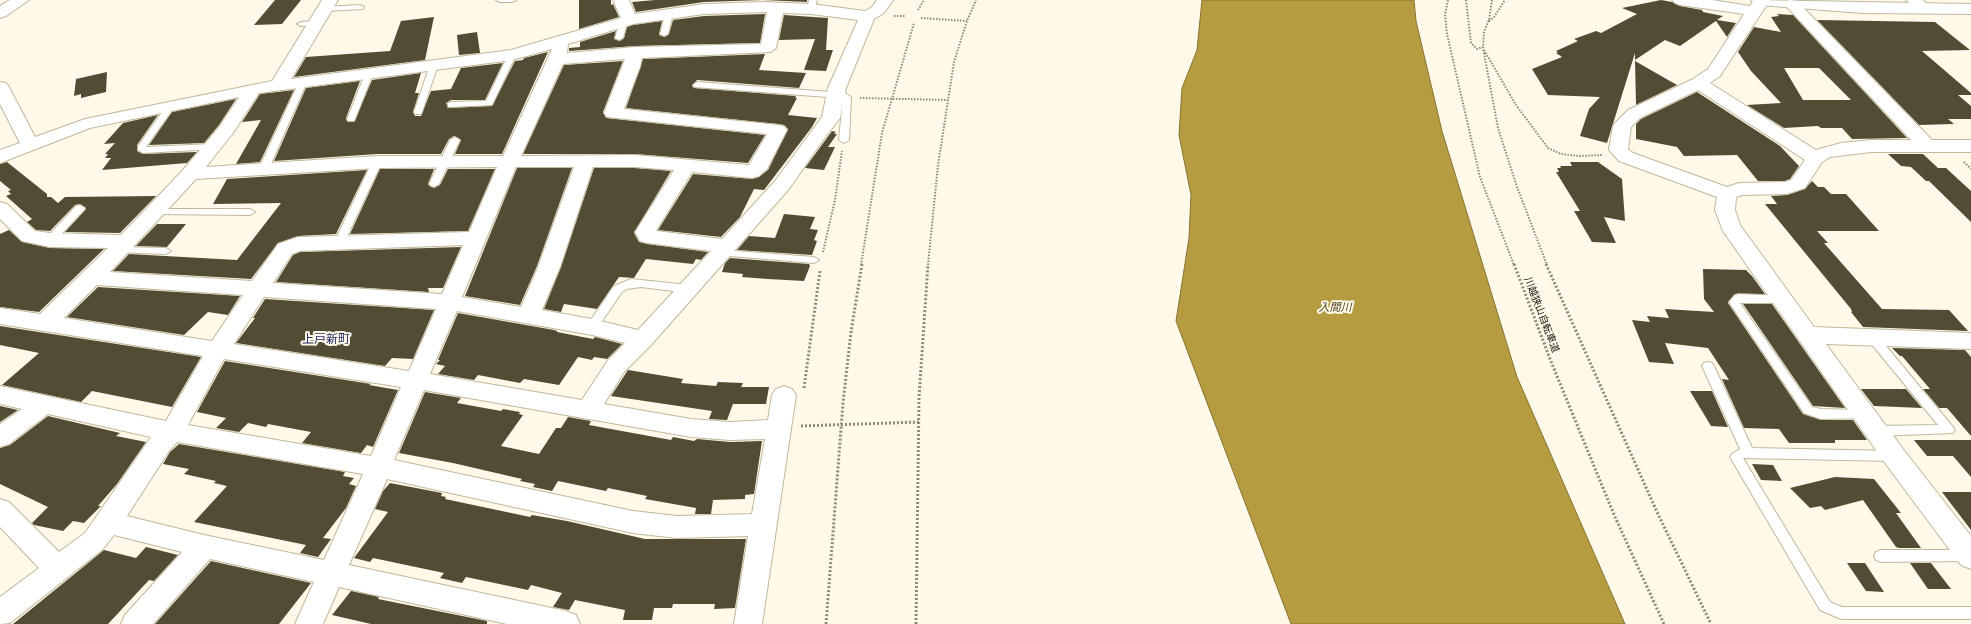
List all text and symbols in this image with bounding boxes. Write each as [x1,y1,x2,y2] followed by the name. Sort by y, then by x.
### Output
[1521,276,1561,354] street label: 川越狭山自転車道
[1319,301,1351,315] water label: 入間川
[302,333,350,347] district label: 上戸新町

